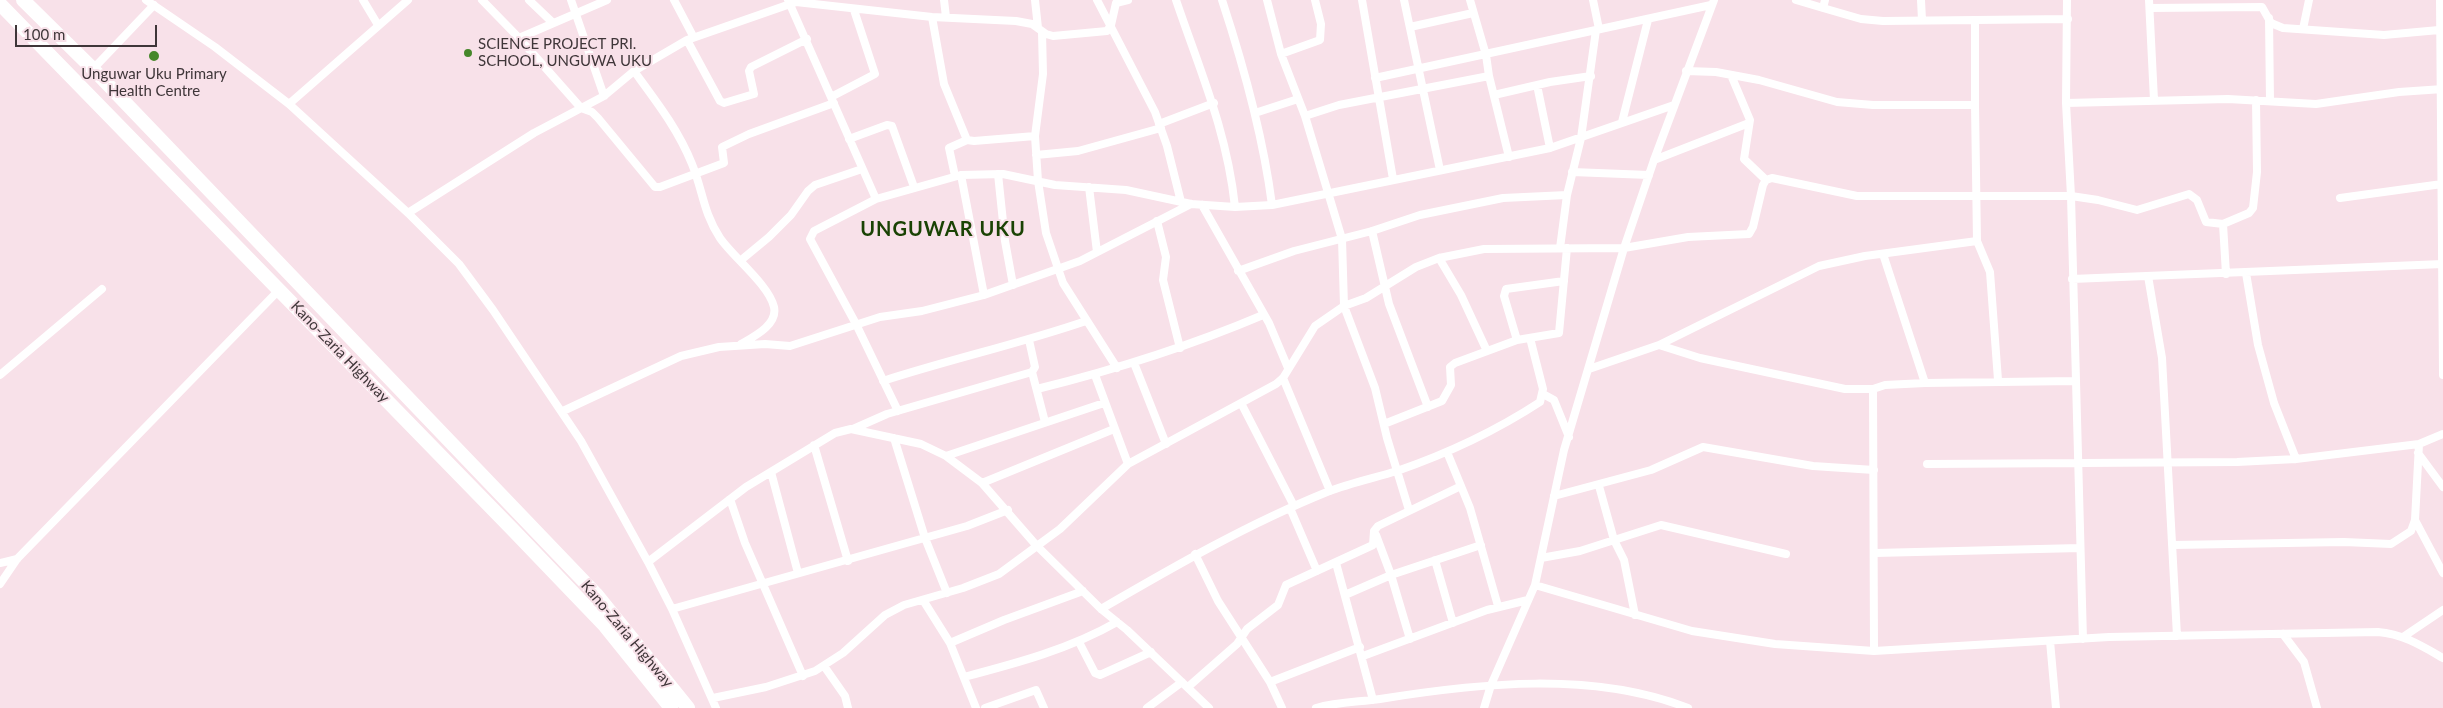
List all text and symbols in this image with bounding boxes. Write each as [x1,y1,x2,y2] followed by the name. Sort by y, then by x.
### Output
[18,15,160,47] scale bar
[23,25,65,43] text: 100 m
[478,35,652,70] place label: SCIENCE PROJECT PRI. SCHOOL, UNGUWA UKU
[462,47,474,59] marker: SCIENCE PROJECT PRI. SCHOOL, UNGUWA UKU
[147,49,161,63] marker: Unguwar Uku Primary Health Centre
[81,65,227,100] place label: Unguwar Uku Primary Health Centre
[859,218,1027,242] district label: UNGUWAR UKU
[287,297,393,407] street label: Kano-Zaria Highway
[577,577,677,691] street label: Kano-Zaria Highway

